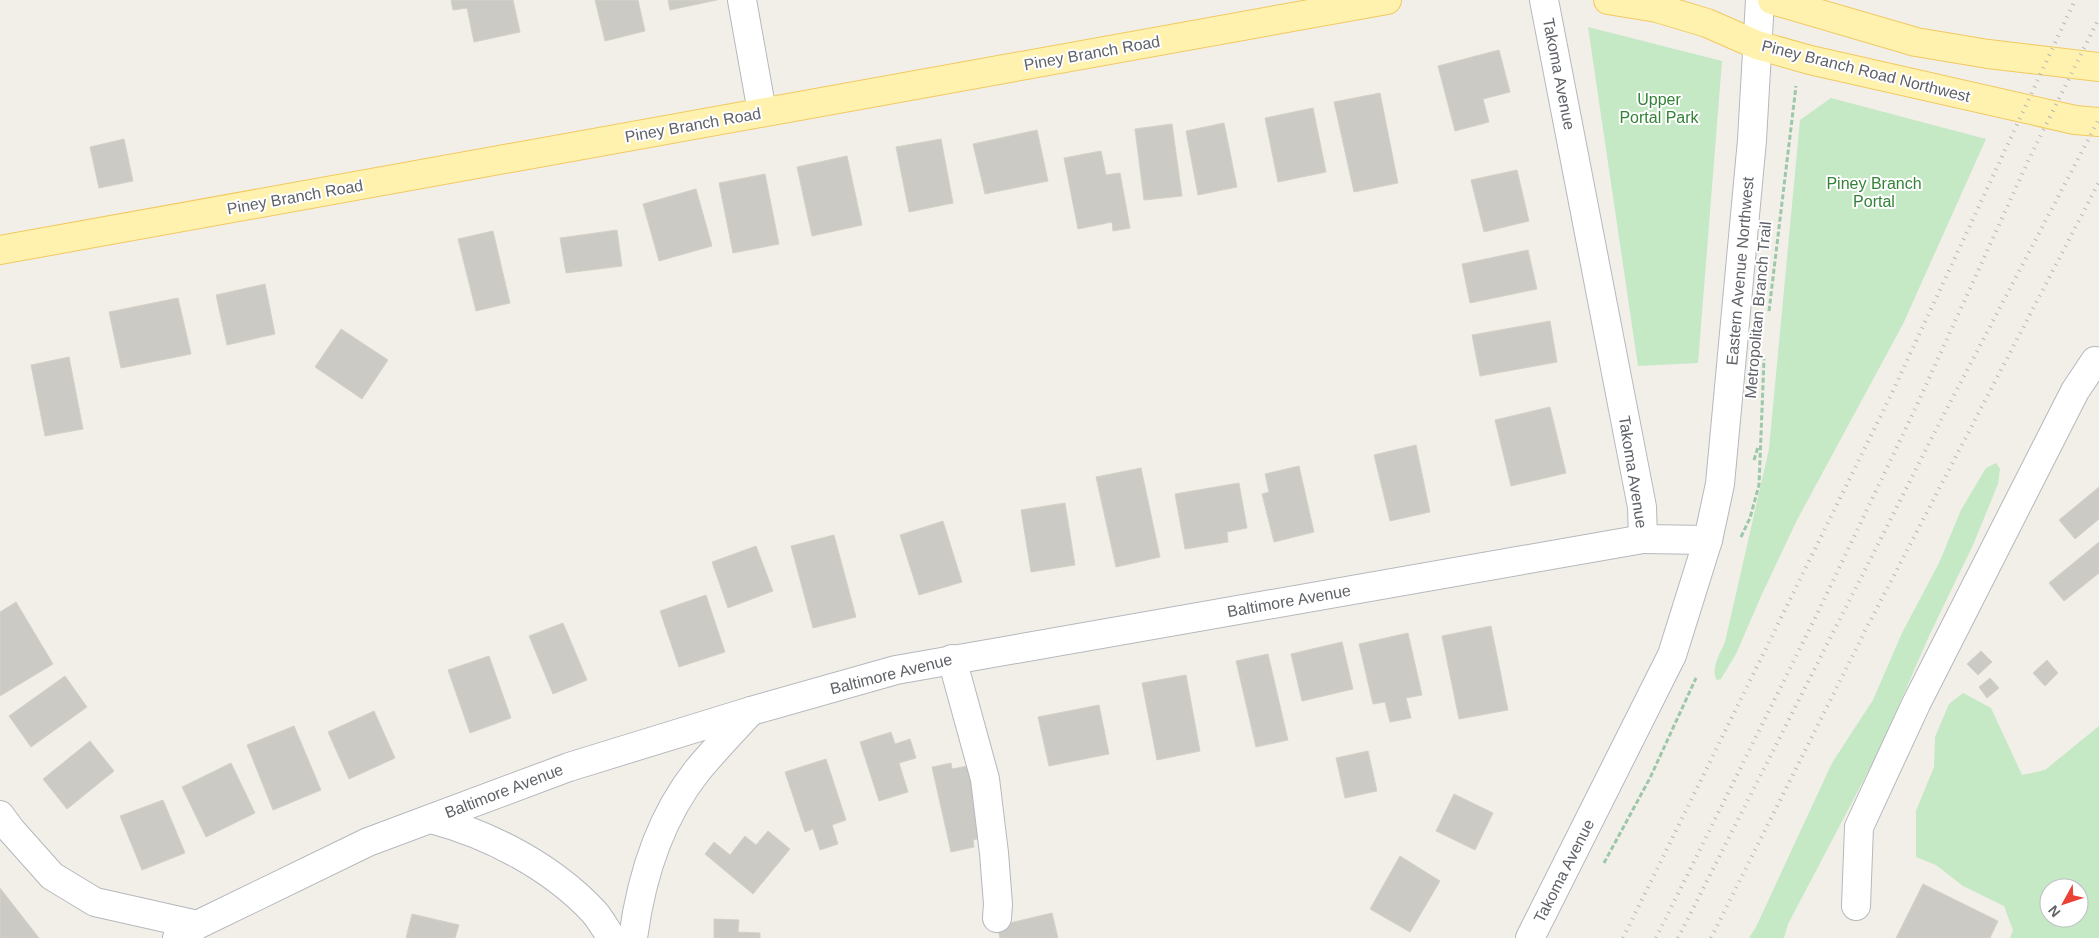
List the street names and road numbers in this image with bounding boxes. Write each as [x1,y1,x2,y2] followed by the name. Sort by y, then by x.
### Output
[1540,17,1578,131] street label: Takoma Avenue
[1023,33,1161,73] street label: Piney Branch Road
[1760,37,1973,105] street label: Piney Branch Road Northwest
[624,105,762,145] street label: Piney Branch Road
[1723,175,1757,366] street label: Eastern Avenue Northwest
[226,177,364,217] street label: Piney Branch Road
[1742,221,1774,399] street label: Metropolitan Branch Trail
[1616,415,1650,530] street label: Takoma Avenue
[1226,582,1352,620] street label: Baltimore Avenue
[828,651,954,697] street label: Baltimore Avenue
[443,761,566,821] street label: Baltimore Avenue
[1531,816,1597,925] street label: Takoma Avenue

